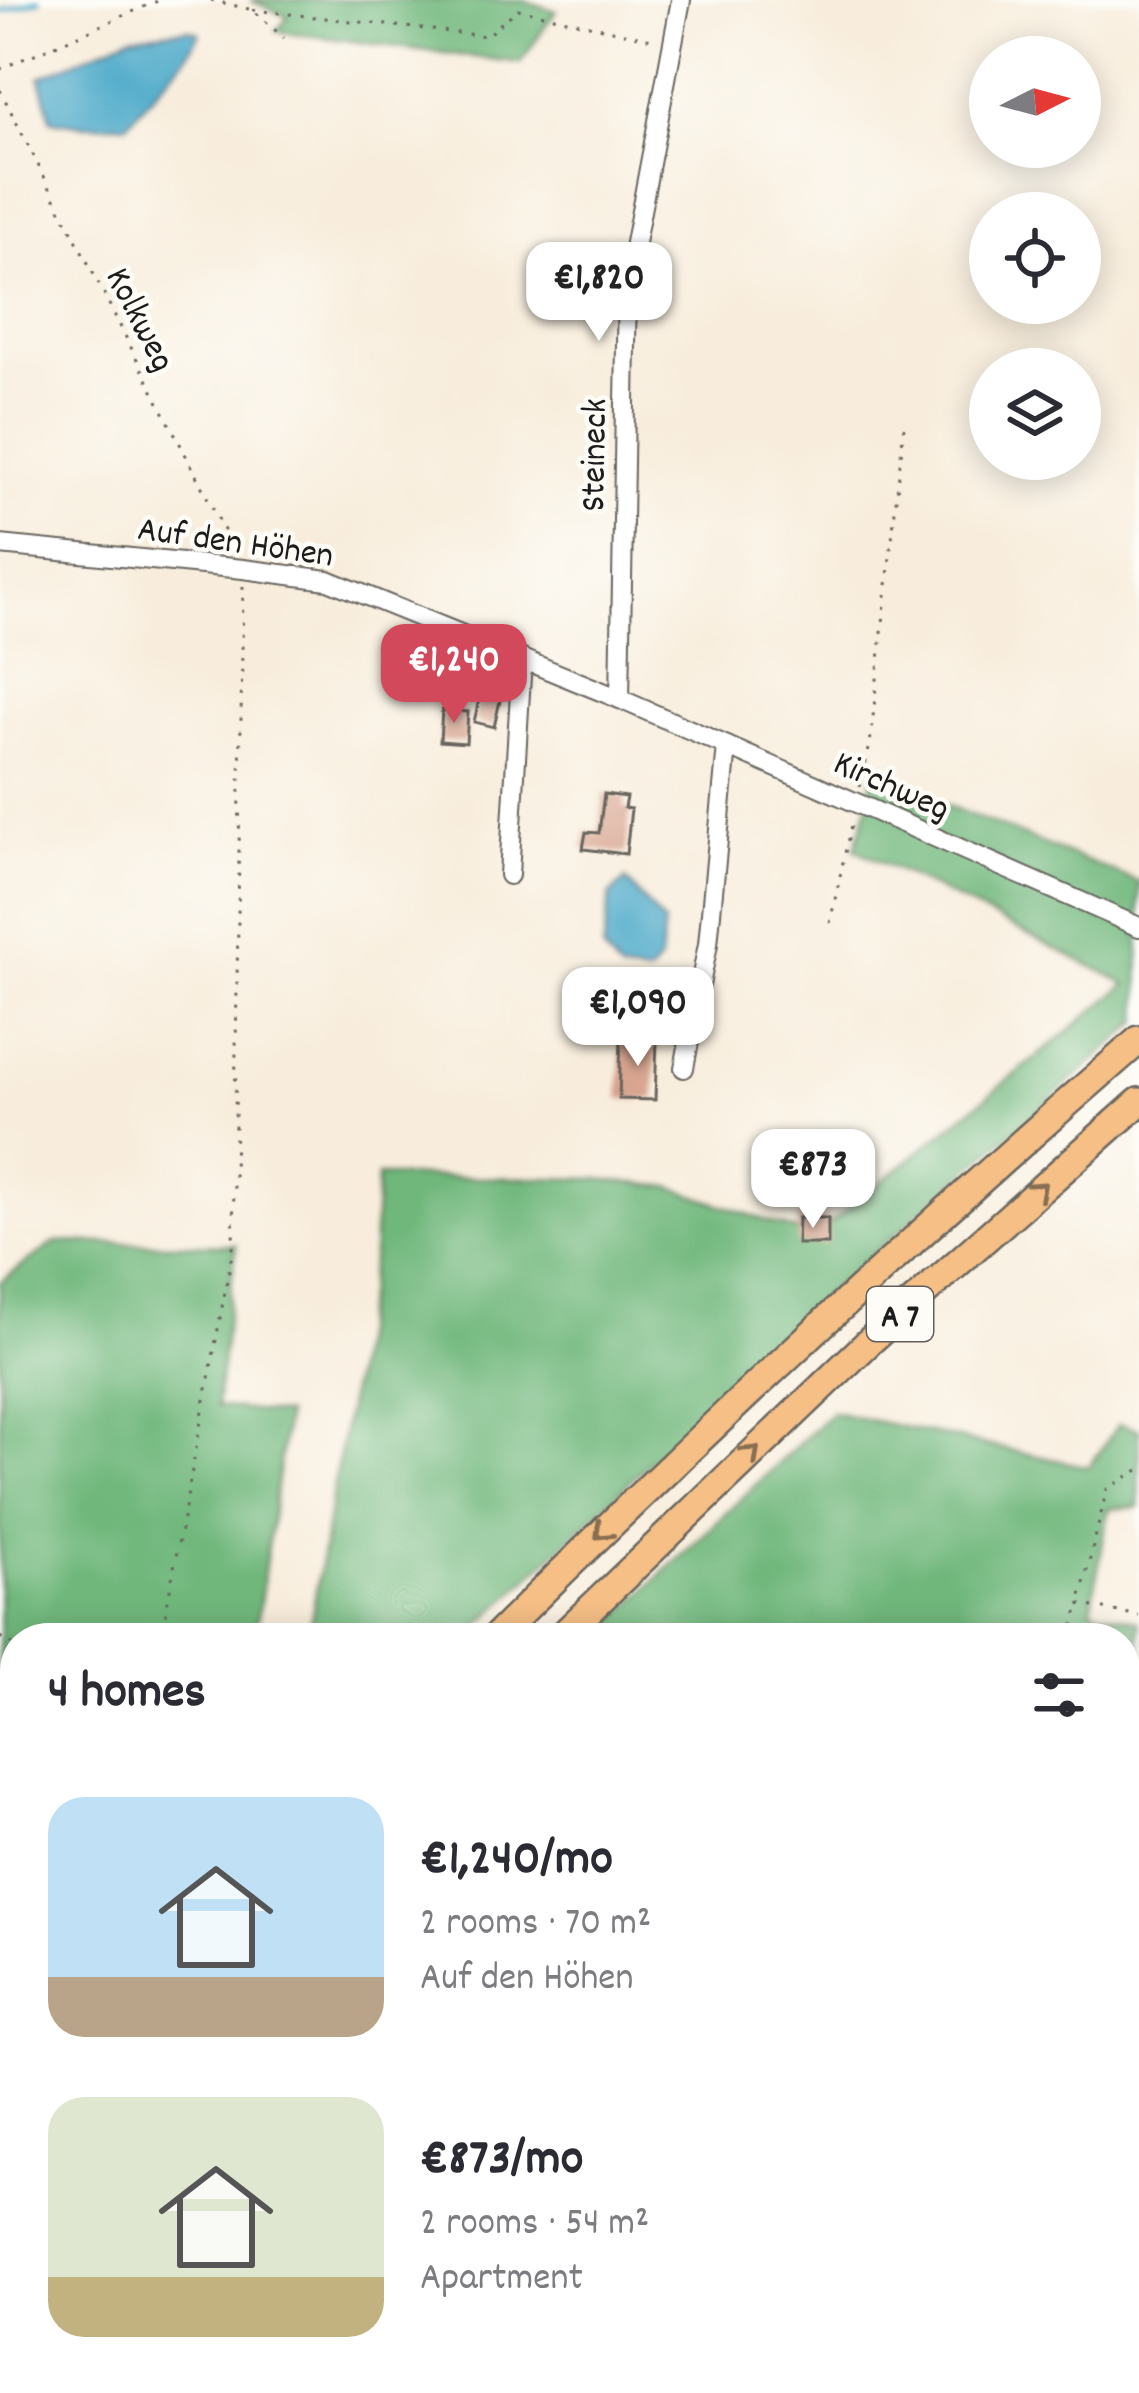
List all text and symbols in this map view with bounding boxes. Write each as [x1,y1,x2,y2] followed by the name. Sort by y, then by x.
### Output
[969,36,1101,168] north arrow
[969,36,1101,480] map controls
[969,192,1101,324] button: locate
[501,242,697,344] pin: €1,820
[553,253,645,308] text: €1,820
[89,260,186,382] street label: Kolkweg
[969,348,1101,480] button: layers
[570,398,624,512] street label: Steineck
[134,505,336,584] street label: Auf den Höhen
[356,624,552,726] pin: €1,240
[408,635,500,690] text: €1,240
[824,740,957,837] street label: Kirchweg
[540,967,736,1069] pin: €1,090
[589,978,687,1033] text: €1,090
[742,1129,884,1231] pin: €873
[778,1140,848,1195] text: €873
[1026,1182,1047,1203] one-way arrow
[867,1287,933,1341] road number: A 7
[738,1445,760,1467] one-way arrow
[594,1518,615,1540] one-way arrow
[48,1659,206,1731] text: 4 homes
[1026,1662,1092,1728] icon: filters
[420,1826,613,1898] text: €1,240/mo
[144,1845,288,1989] icon: home
[420,1898,651,1953] text: 2 rooms · 70 m²
[420,1953,634,2008] text: Auf den Höhen
[420,2126,583,2198] text: €873/mo
[144,2145,288,2289] icon: home
[420,2198,649,2253] text: 2 rooms · 54 m²
[420,2253,583,2308] text: Apartment

